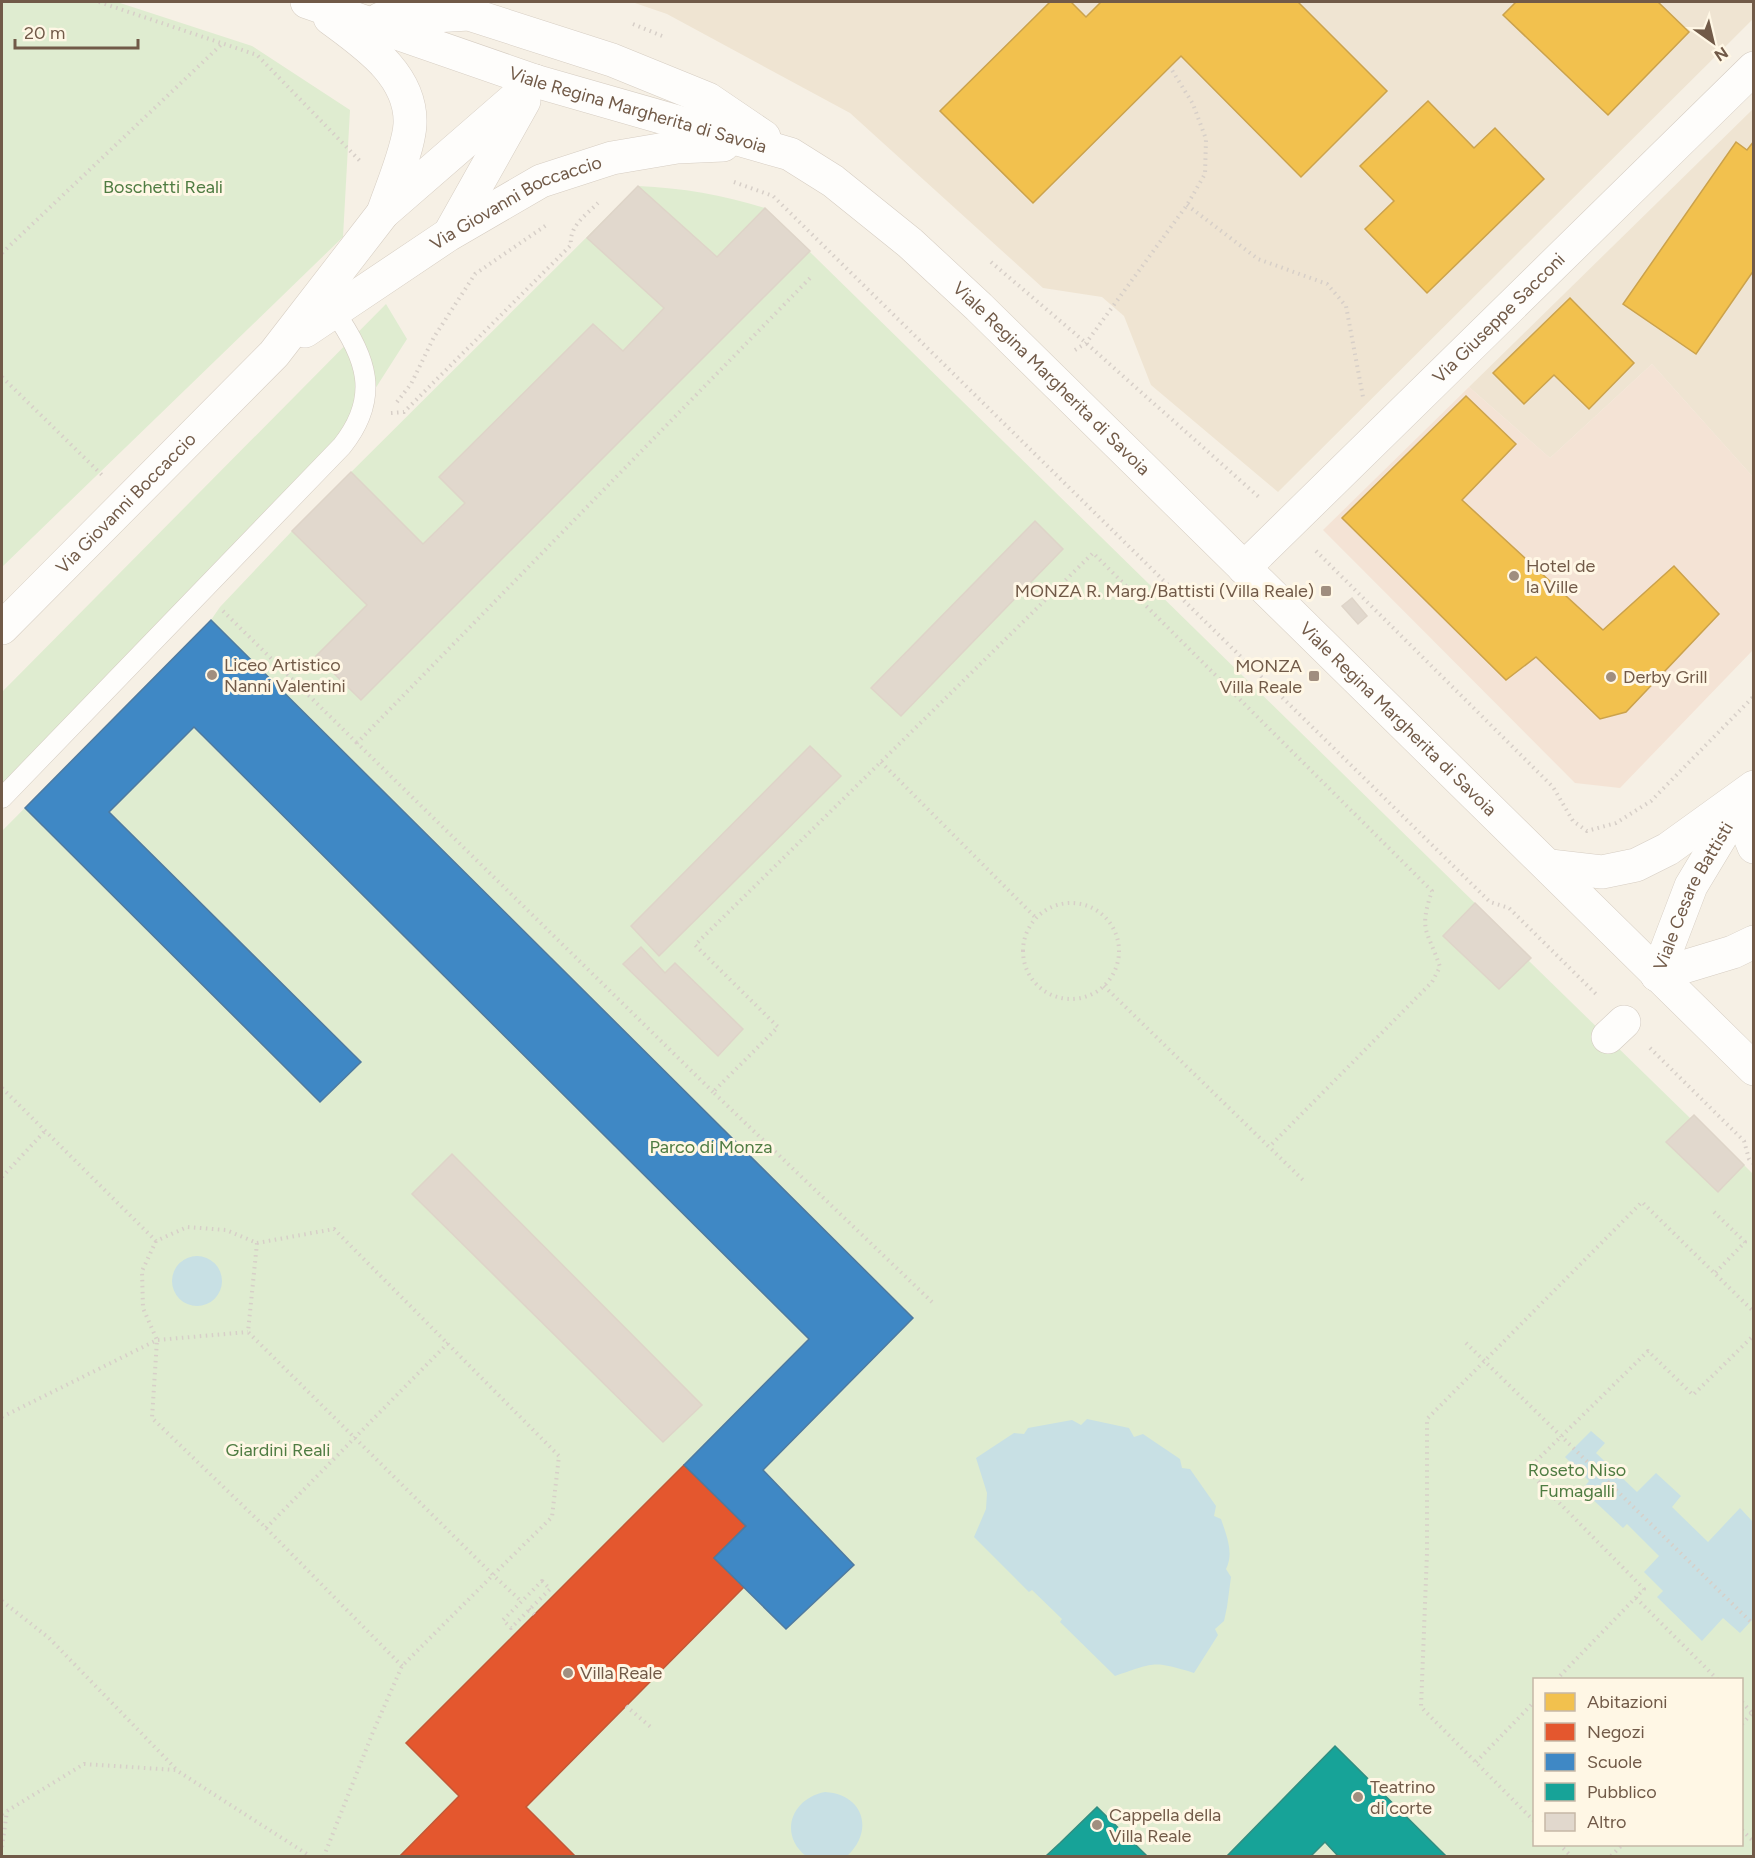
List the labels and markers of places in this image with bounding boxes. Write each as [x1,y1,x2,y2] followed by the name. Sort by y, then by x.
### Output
[1526,555,1595,598] place label: Hotel de la Ville
[1507,569,1521,583] marker: Hotel de la Ville
[1015,580,1314,602] place label: MONZA R. Marg./Battisti (Villa Reale)
[1319,584,1333,598] marker: MONZA R. Marg./Battisti (Villa Reale)
[224,654,346,697] place label: Liceo Artistico Nanni Valentini
[1220,655,1302,698] place label: MONZA Villa Reale
[1623,666,1707,688] place label: Derby Grill
[205,668,219,682] marker: Liceo Artistico Nanni Valentini
[1307,669,1321,683] marker: MONZA Villa Reale
[1604,670,1618,684] marker: Derby Grill
[580,1662,662,1684] place label: Villa Reale
[561,1666,575,1680] marker: Villa Reale
[1370,1776,1435,1819] place label: Teatrino di corte
[1351,1790,1365,1804] marker: Teatrino di corte
[1109,1804,1221,1847] place label: Cappella della Villa Reale
[1090,1818,1104,1832] marker: Cappella della Villa Reale

